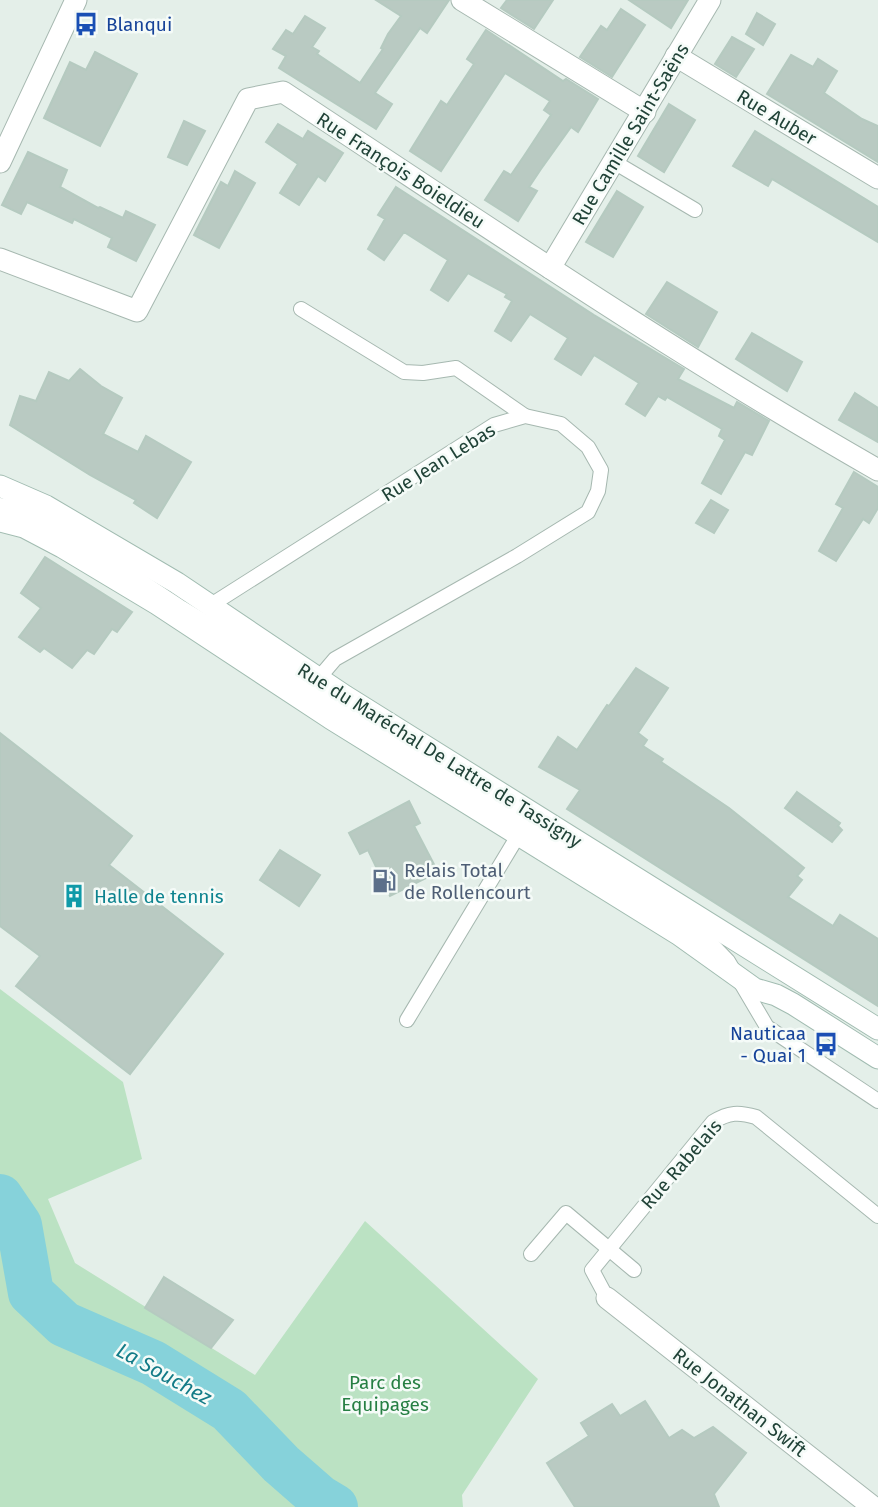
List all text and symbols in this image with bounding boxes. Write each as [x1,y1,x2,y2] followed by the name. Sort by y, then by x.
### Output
[72,10,100,38] bus stop icon: Blanqui
[106,13,172,36] place label: Blanqui
[567,39,694,229] street label: Rue Camille Saint-Saëns
[733,85,821,151] street label: Rue Auber
[312,107,489,233] street label: Rue François Boieldieu
[377,418,500,507] street label: Rue Jean Lebas
[293,658,587,853] street label: Rue du Maréchal De Lattre de Tassigny
[404,859,531,904] place label: Relais Total de Rollencourt
[370,867,398,895] fuel station icon: Relais Total de Rollencourt
[60,882,88,910] building icon: Halle de tennis
[94,885,224,908] place label: Halle de tennis
[730,1022,806,1067] place label: Nauticaa - Quai 1
[812,1030,840,1058] bus stop icon: Nauticaa - Quai 1
[636,1115,727,1214] street label: Rue Rabelais
[112,1337,217,1411] water label: La Souchez
[668,1343,811,1462] street label: Rue Jonathan Swift
[341,1371,429,1416] park label: Parc des Equipages

